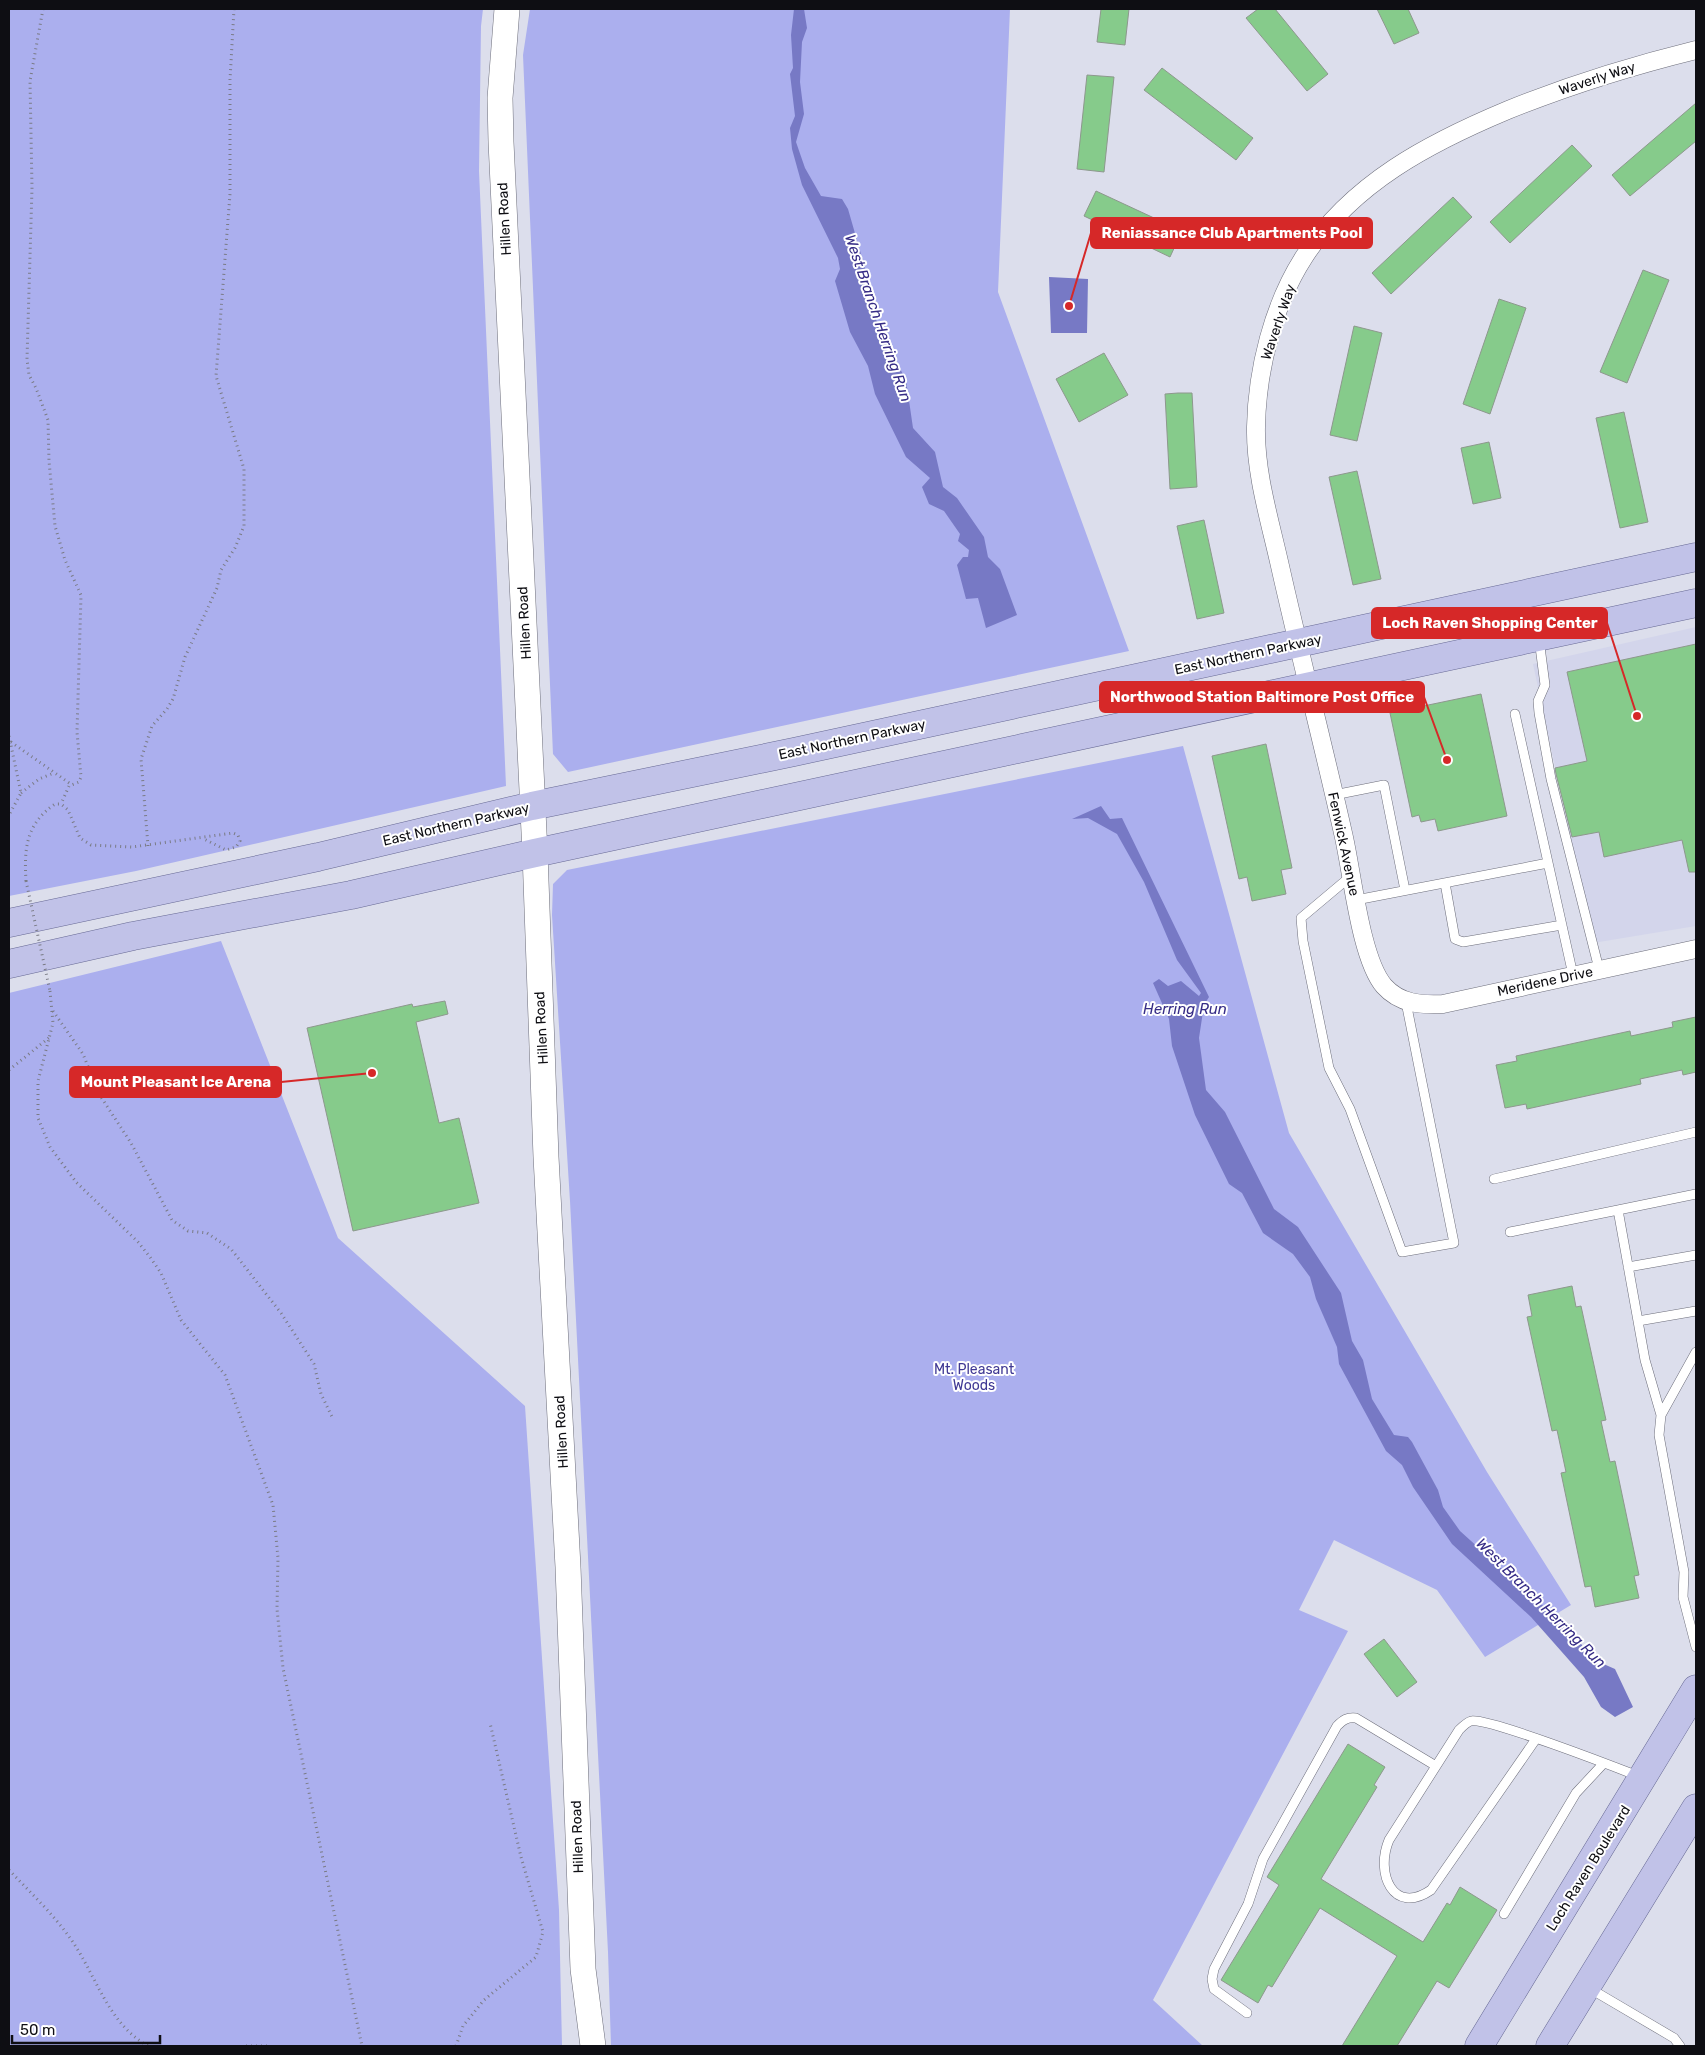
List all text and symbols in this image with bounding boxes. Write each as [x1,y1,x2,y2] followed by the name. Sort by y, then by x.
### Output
[1557,58,1638,99] street label: Waverly Way
[494,182,515,256] street label: Hillen Road
[1091,218,1372,248] callout: Reniassance Club Apartments Pool
[1102,224,1362,242] text: Reniassance Club Apartments Pool
[841,232,915,404] water label: West Branch Herring Run
[1258,282,1300,362] street label: Waverly Way
[514,586,535,660] street label: Hillen Road
[1372,608,1607,638] callout: Loch Raven Shopping Center
[1382,614,1598,632] text: Loch Raven Shopping Center
[1173,631,1323,678] street label: East Northern Parkway
[1100,682,1424,712] callout: Northwood Station Baltimore Post Office
[1110,688,1414,706] text: Northwood Station Baltimore Post Office
[777,716,927,763] street label: East Northern Parkway
[1324,791,1363,898] street label: Fenwick Avenue
[381,799,531,850] street label: East Northern Parkway
[1496,963,1595,1000] street label: Meridene Drive
[531,991,552,1065] street label: Hillen Road
[1143,1000,1227,1018] water label: Herring Run
[70,1067,281,1097] callout: Mount Pleasant Ice Arena
[81,1073,271,1091] text: Mount Pleasant Ice Arena
[934,1361,1015,1394] park label: Mt. Pleasant Woods
[551,1395,572,1469] street label: Hillen Road
[1472,1534,1610,1672] water label: West Branch Herring Run
[568,1800,587,1874] street label: Hillen Road
[1543,1802,1634,1934] street label: Loch Raven Boulevard
[12,2012,160,2044] scale bar
[20,2021,55,2039] text: 50 m

